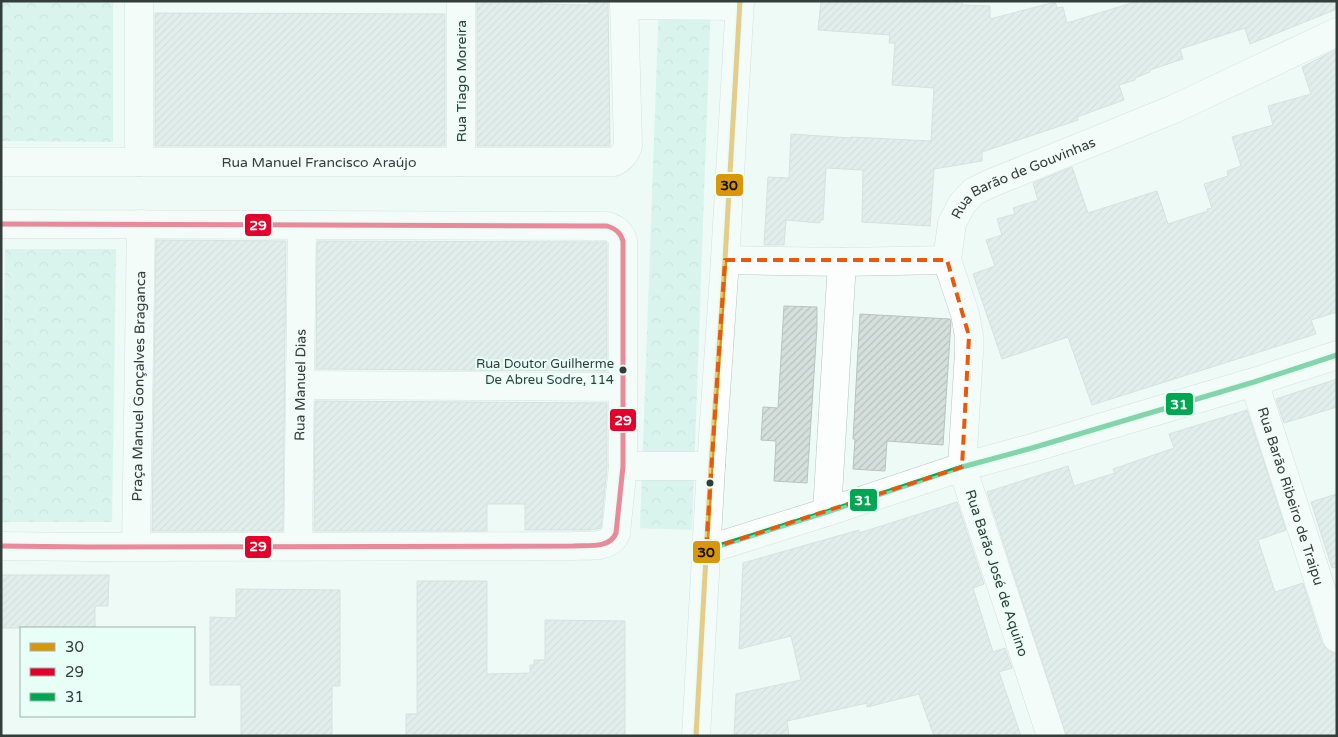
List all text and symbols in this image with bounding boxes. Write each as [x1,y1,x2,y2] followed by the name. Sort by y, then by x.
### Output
[453,20,470,142] street label: Rua Tiago Moreira
[948,134,1098,222] street label: Rua Barão de Gouvinhas
[222,154,416,171] street label: Rua Manuel Francisco Araújo
[715,173,744,197] line badge: 30
[720,177,738,194] text: 30
[244,213,272,237] line badge: 29
[249,217,267,234] text: 29
[129,271,149,501] street label: Praça Manuel Gonçalves Braganca
[291,329,310,441] street label: Rua Manuel Dias
[476,356,614,388] place label: Rua Doutor Guilherme De Abreu Sodre, 114
[618,365,628,375] marker: Rua Doutor Guilherme De Abreu Sodre, 114
[1165,392,1194,416] line badge: 31
[1170,396,1188,413] text: 31
[1254,405,1327,588] street label: Rua Barão Ribeiro de Traipu
[609,408,637,432] line badge: 29
[614,412,632,429] text: 29
[705,478,715,488] unlabelled marker
[961,487,1032,659] street label: Rua Barão José de Aquino
[849,488,878,512] line badge: 31
[854,492,872,509] text: 31
[244,535,272,559] line badge: 29
[249,538,267,555] text: 29
[692,540,721,564] line badge: 30
[697,544,715,561] text: 30
[20,627,195,717] legend
[65,638,84,656] text: 30
[65,663,84,681] text: 29
[65,688,84,706] text: 31

